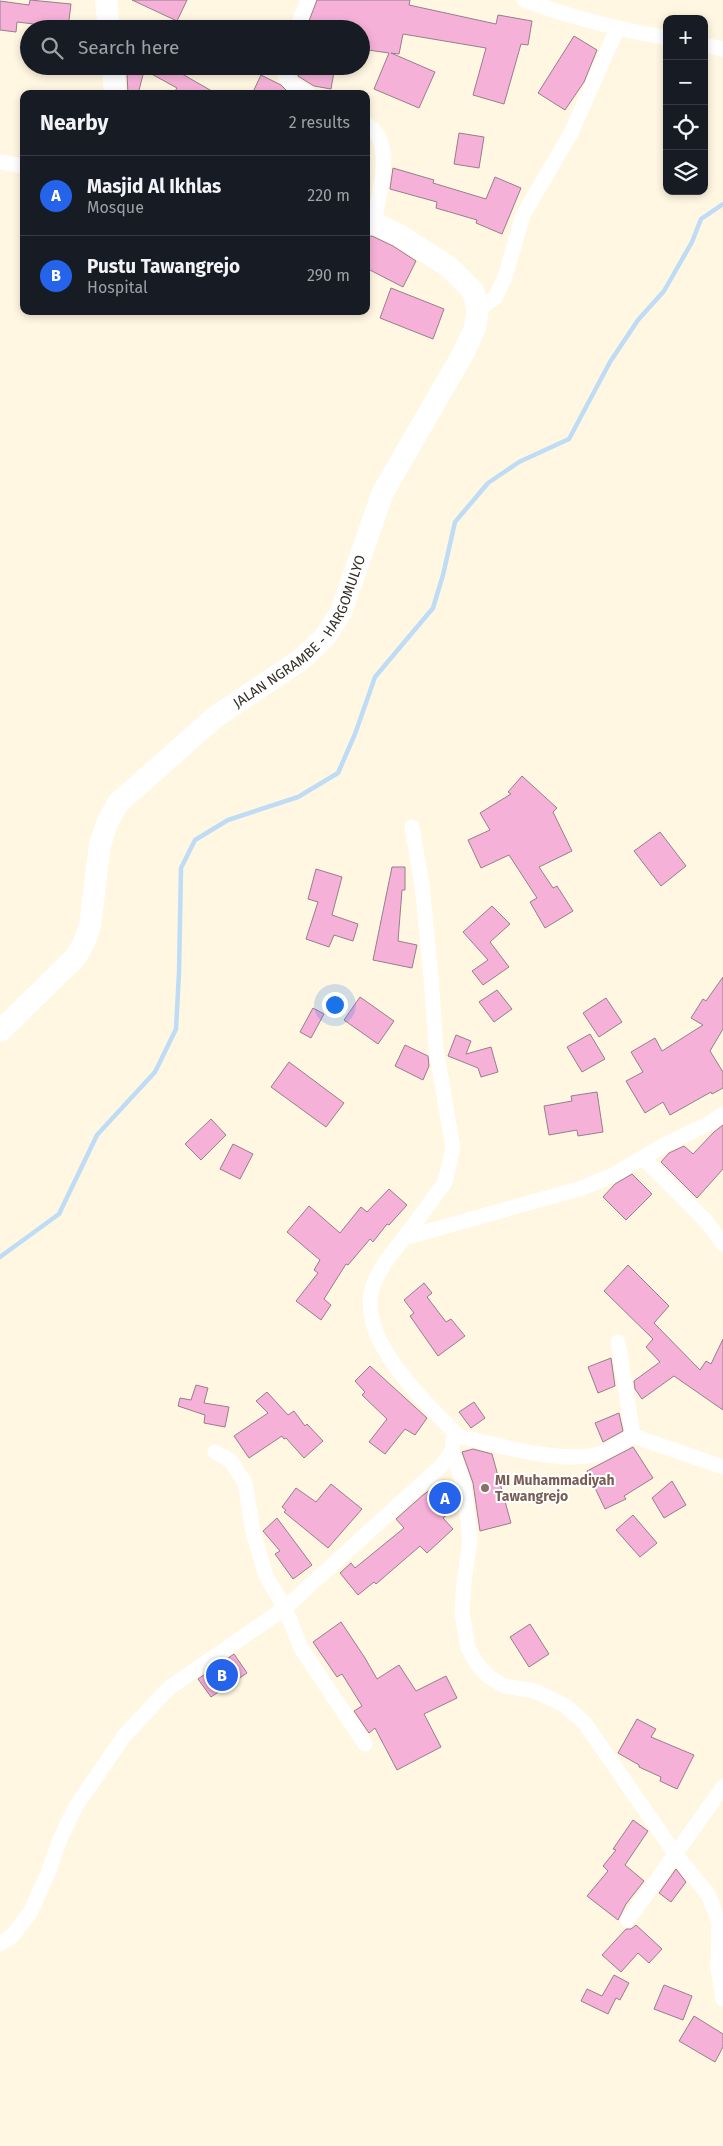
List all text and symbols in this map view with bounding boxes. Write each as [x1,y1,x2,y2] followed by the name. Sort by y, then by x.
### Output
[663,15,708,195] map controls
[663,15,708,60] button: +
[20,20,370,75] search box
[38,34,66,62] icon: search
[78,36,179,59] text: Search here
[663,60,708,105] button: −
[663,105,708,150] button: locate
[40,110,108,136] text: Nearby
[289,113,350,132] text: 2 results
[663,150,708,195] button: layers
[87,175,221,198] text: Masjid Al Ikhlas
[51,186,61,205] text: A
[307,186,350,205] text: 220 m
[87,198,144,217] text: Mosque
[87,255,240,278] text: Pustu Tawangrejo
[51,266,61,285] text: B
[307,266,350,285] text: 290 m
[87,278,148,297] text: Hospital
[230,553,369,711] street label: JALAN NGRAMBE - HARGOMULYO
[322,992,348,1018] your location
[495,1472,615,1505] place label: MI Muhammadiyah Tawangrejo
[429,1479,461,1517] pin: A
[479,1482,491,1494] marker: MI Muhammadiyah Tawangrejo
[206,1656,238,1694] pin: B

